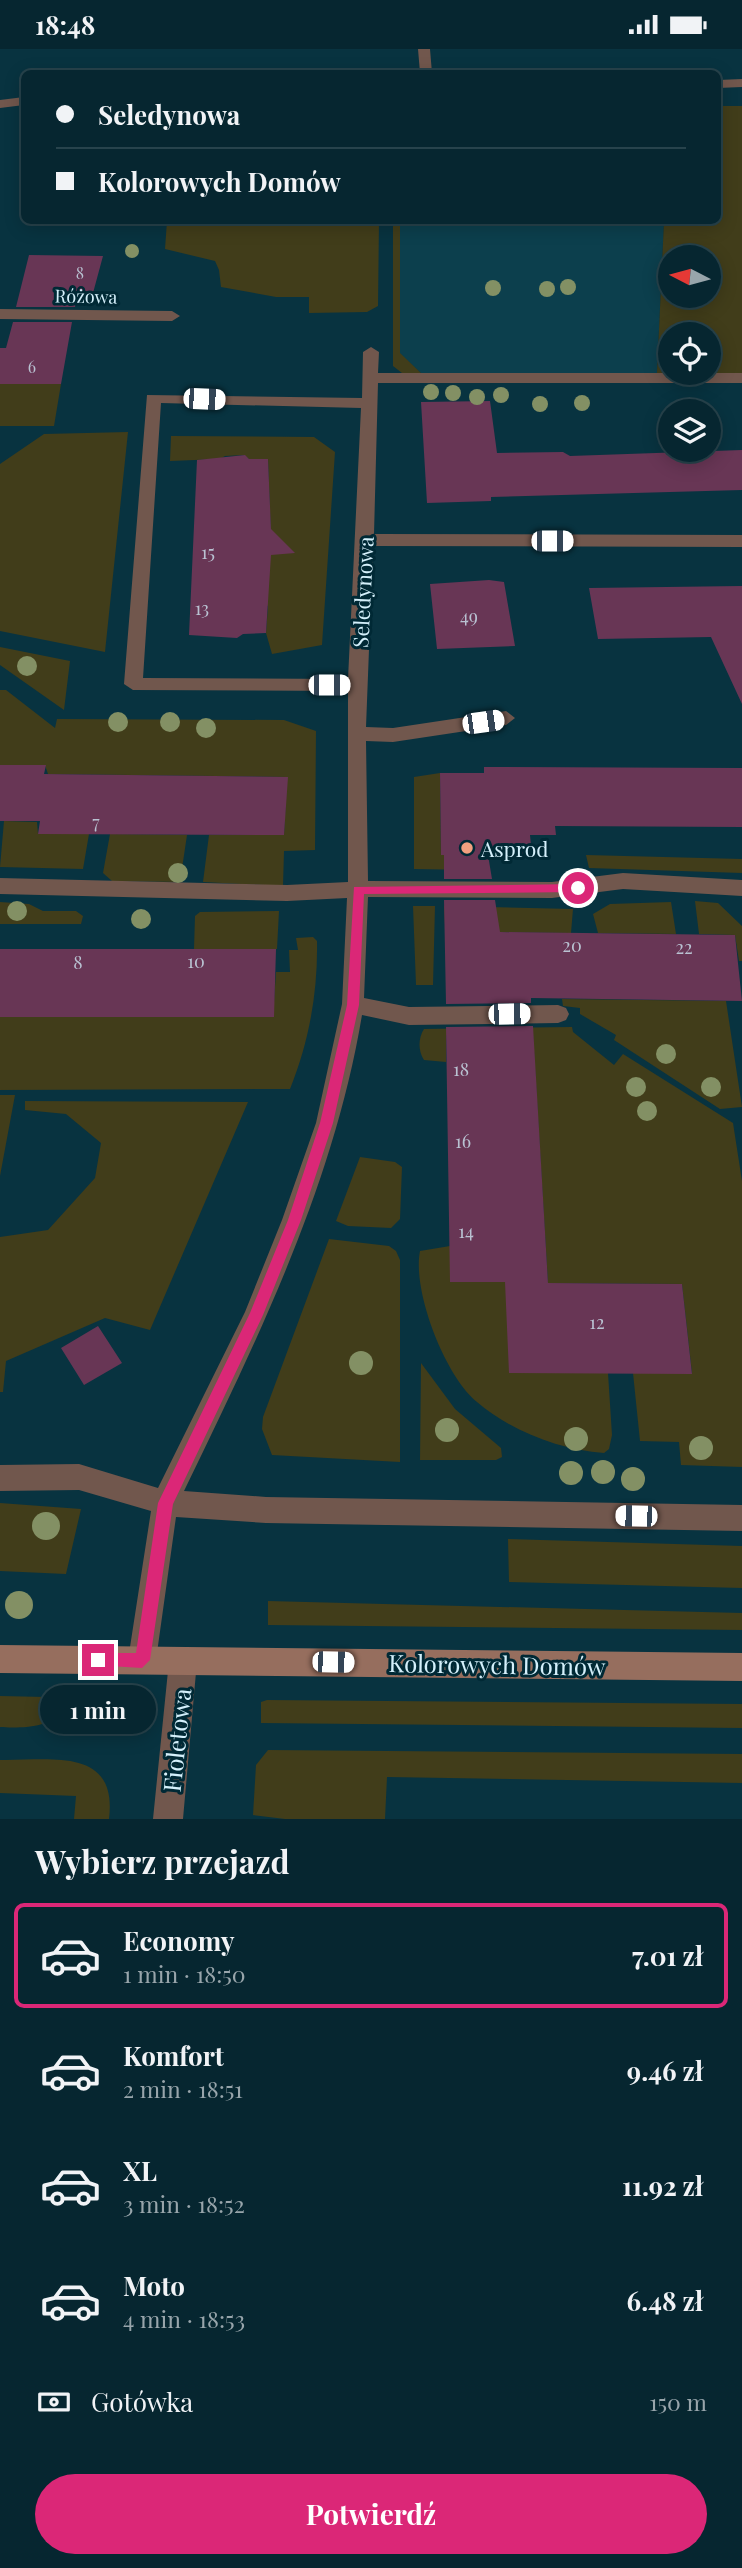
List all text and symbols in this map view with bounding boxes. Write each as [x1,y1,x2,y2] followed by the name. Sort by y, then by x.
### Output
[35,7,95,42] text: 18:48
[98,97,240,132] text: Seledynowa
[98,164,341,199] text: Kolorowych Domów
[658,245,721,308] north arrow
[658,245,721,462] map controls
[76,262,84,283] house number: 8
[55,283,118,309] street label: Różowa
[658,322,721,385] button: locate
[28,356,36,377] house number: 6
[183,388,226,410] car
[658,399,721,462] button: layers
[532,531,574,552] car
[345,535,379,648] street label: Seledynowa
[201,540,215,564] house number: 15
[195,596,209,620] house number: 13
[460,604,478,628] house number: 49
[309,675,351,696] car
[461,709,506,735] car
[92,810,100,834] house number: 7
[480,834,548,862] place label: Asprod
[459,840,475,856] marker: Asprod
[562,872,594,904] route start
[562,933,582,957] house number: 20
[675,935,693,959] house number: 22
[187,949,205,973] house number: 10
[73,950,83,974] house number: 8
[488,1003,531,1025] car
[453,1057,469,1081] house number: 18
[455,1129,471,1153] house number: 16
[458,1219,474,1243] house number: 14
[589,1310,605,1334] house number: 12
[615,1505,658,1527] car
[82,1644,114,1676] route end
[388,1646,606,1682] street label: Kolorowych Domów
[312,1651,355,1673] car
[40,1685,156,1733] callout: 1 min
[155,1686,197,1793] street label: Fioletowa
[70,1694,126,1725] text: 1 min
[35,1839,290,1882] text: Wybierz przejazd
[123,1923,234,1958] text: Economy
[39,1924,102,1987] icon: car
[632,1938,703,1973] text: 7.01 zł
[123,1958,246,1989] text: 1 min · 18:50
[123,2038,224,2073] text: Komfort
[39,2039,102,2102] icon: car
[627,2053,703,2088] text: 9.46 zł
[123,2073,243,2104] text: 2 min · 18:51
[123,2153,157,2188] text: XL
[39,2154,102,2217] icon: car
[622,2168,703,2203] text: 11.92 zł
[123,2188,245,2219] text: 3 min · 18:52
[123,2268,185,2303] text: Moto
[39,2269,102,2332] icon: car
[627,2283,703,2318] text: 6.48 zł
[123,2303,245,2334] text: 4 min · 18:53
[35,2383,73,2421] icon: cash
[91,2384,193,2419] text: Gotówka
[649,2386,707,2417] text: 150 m
[35,2474,707,2554] button: Potwierdź

